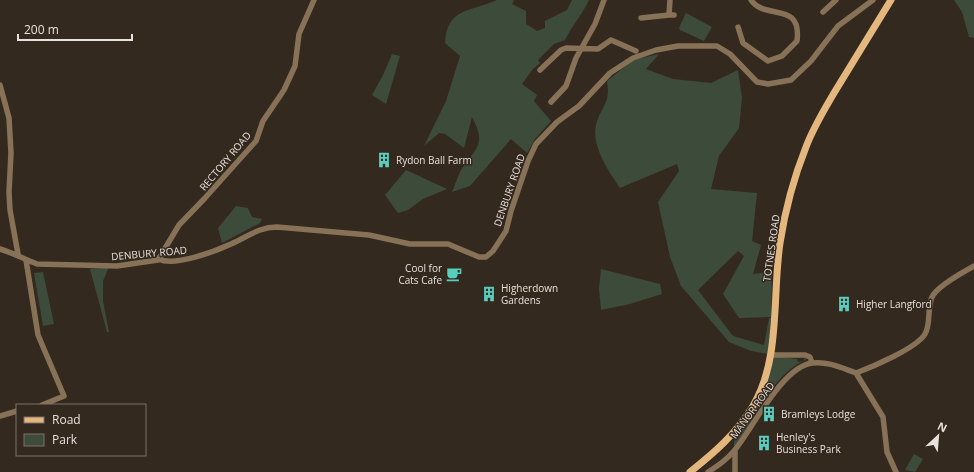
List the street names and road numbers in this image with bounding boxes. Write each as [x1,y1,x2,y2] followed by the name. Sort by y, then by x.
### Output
[196,128,254,194] street label: RECTORY ROAD
[490,152,528,228] street label: DENBURY ROAD
[759,214,783,282] street label: TOTNES ROAD
[111,243,187,263] street label: DENBURY ROAD
[727,379,777,441] street label: MANOR ROAD

